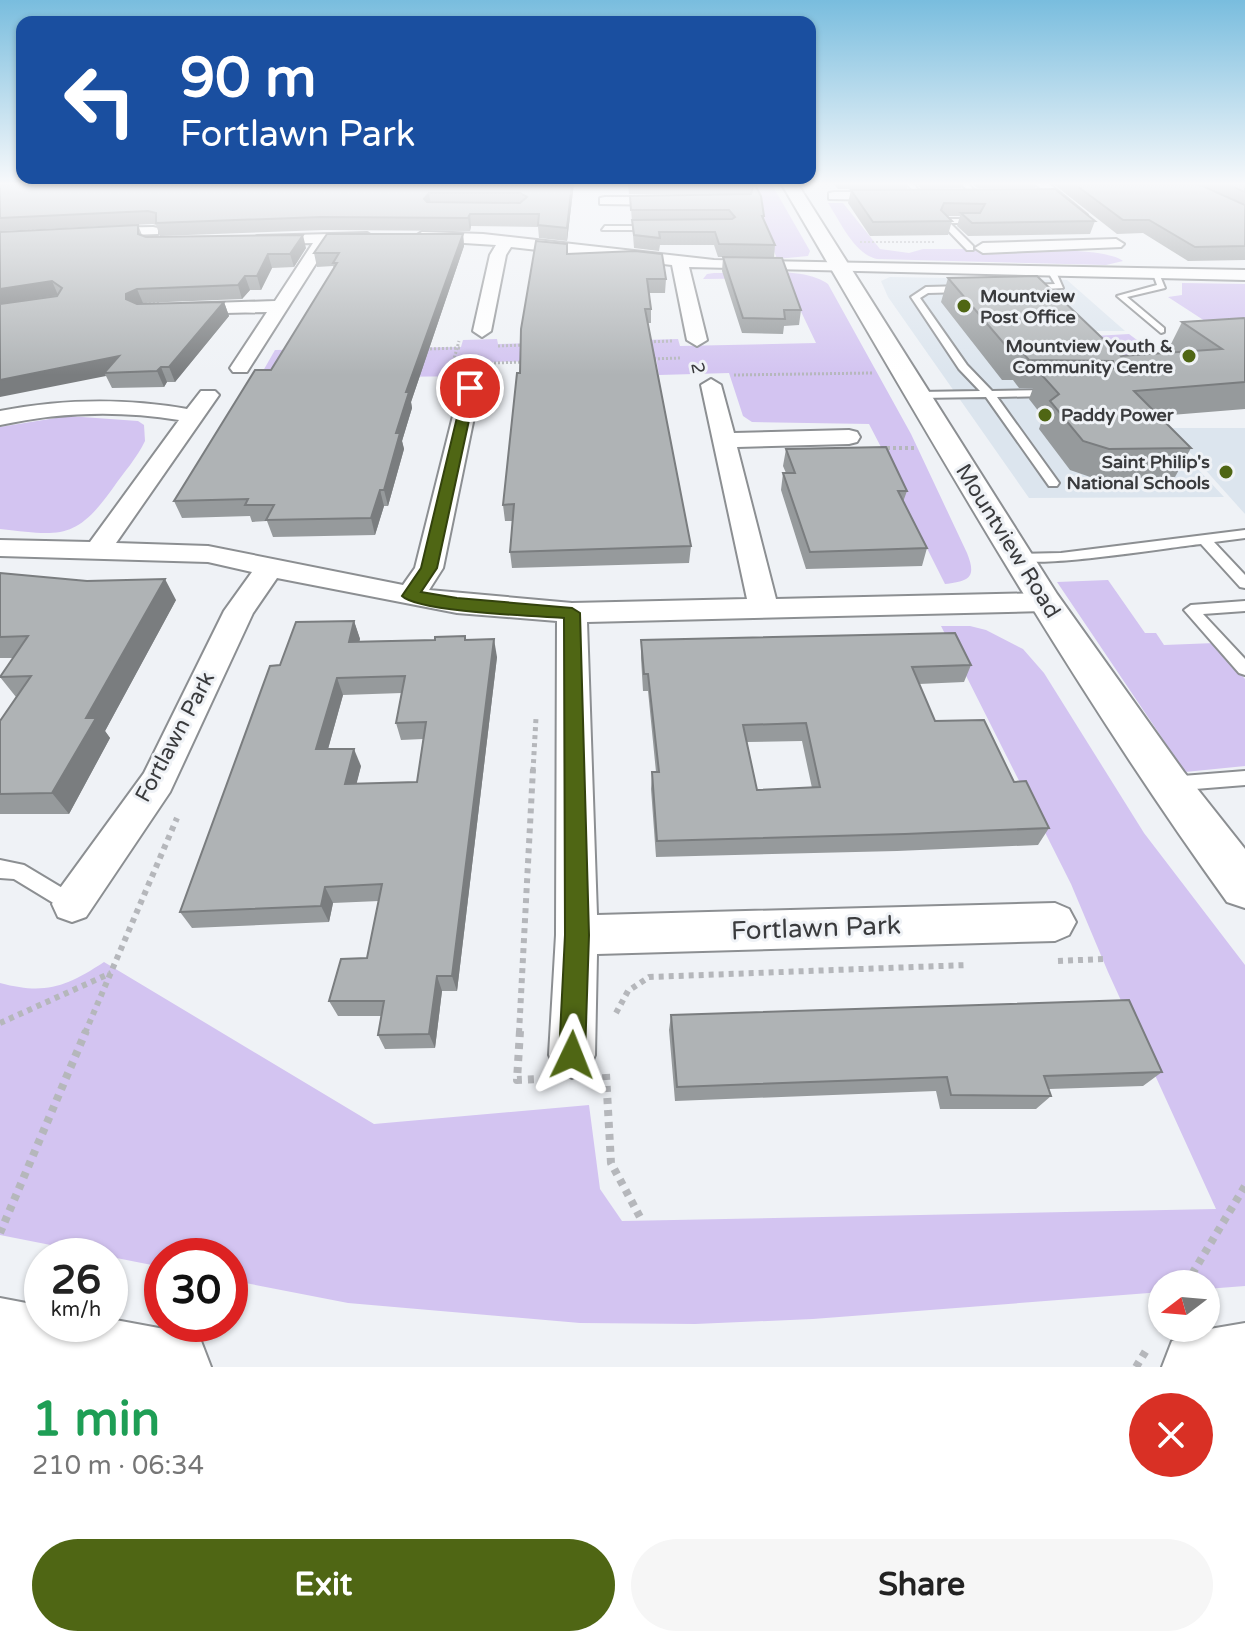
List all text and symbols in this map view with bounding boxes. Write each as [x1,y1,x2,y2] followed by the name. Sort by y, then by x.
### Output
[180,45,316,112] text: 90 m
[48,48,152,152] icon: left
[180,113,415,156] text: Fortlawn Park
[980,285,1076,328] place label: Mountview Post Office
[955,297,973,315] marker: Mountview Post Office
[1006,335,1173,378] place label: Mountview Youth & Community Centre
[1180,347,1198,365] marker: Mountview Youth & Community Centre
[436,354,504,422] pin
[686,360,710,376] street label: 2
[448,366,492,410] icon: arrive
[1061,404,1175,426] place label: Paddy Power
[1036,406,1054,424] marker: Paddy Power
[1066,451,1210,494] place label: Saint Philip's National Schools
[950,459,1066,623] street label: Mountview Road
[1217,463,1235,481] marker: Saint Philip's National Schools
[130,667,220,807] street label: Fortlawn Park
[730,910,902,946] street label: Fortlawn Park
[530,1013,614,1097] position arrow
[144,1238,248,1342] speed limit sign: 30
[51,1256,101,1304] text: 26
[1148,1270,1220,1342] north arrow
[1148,1270,1220,1342] map controls
[51,1298,101,1322] text: km/h
[32,1391,160,1449] text: 1 min
[1129,1393,1213,1477] button: close
[32,1450,204,1481] text: 210 m · 06:34
[32,1539,615,1631] button: Exit
[631,1539,1213,1631] button: Share

